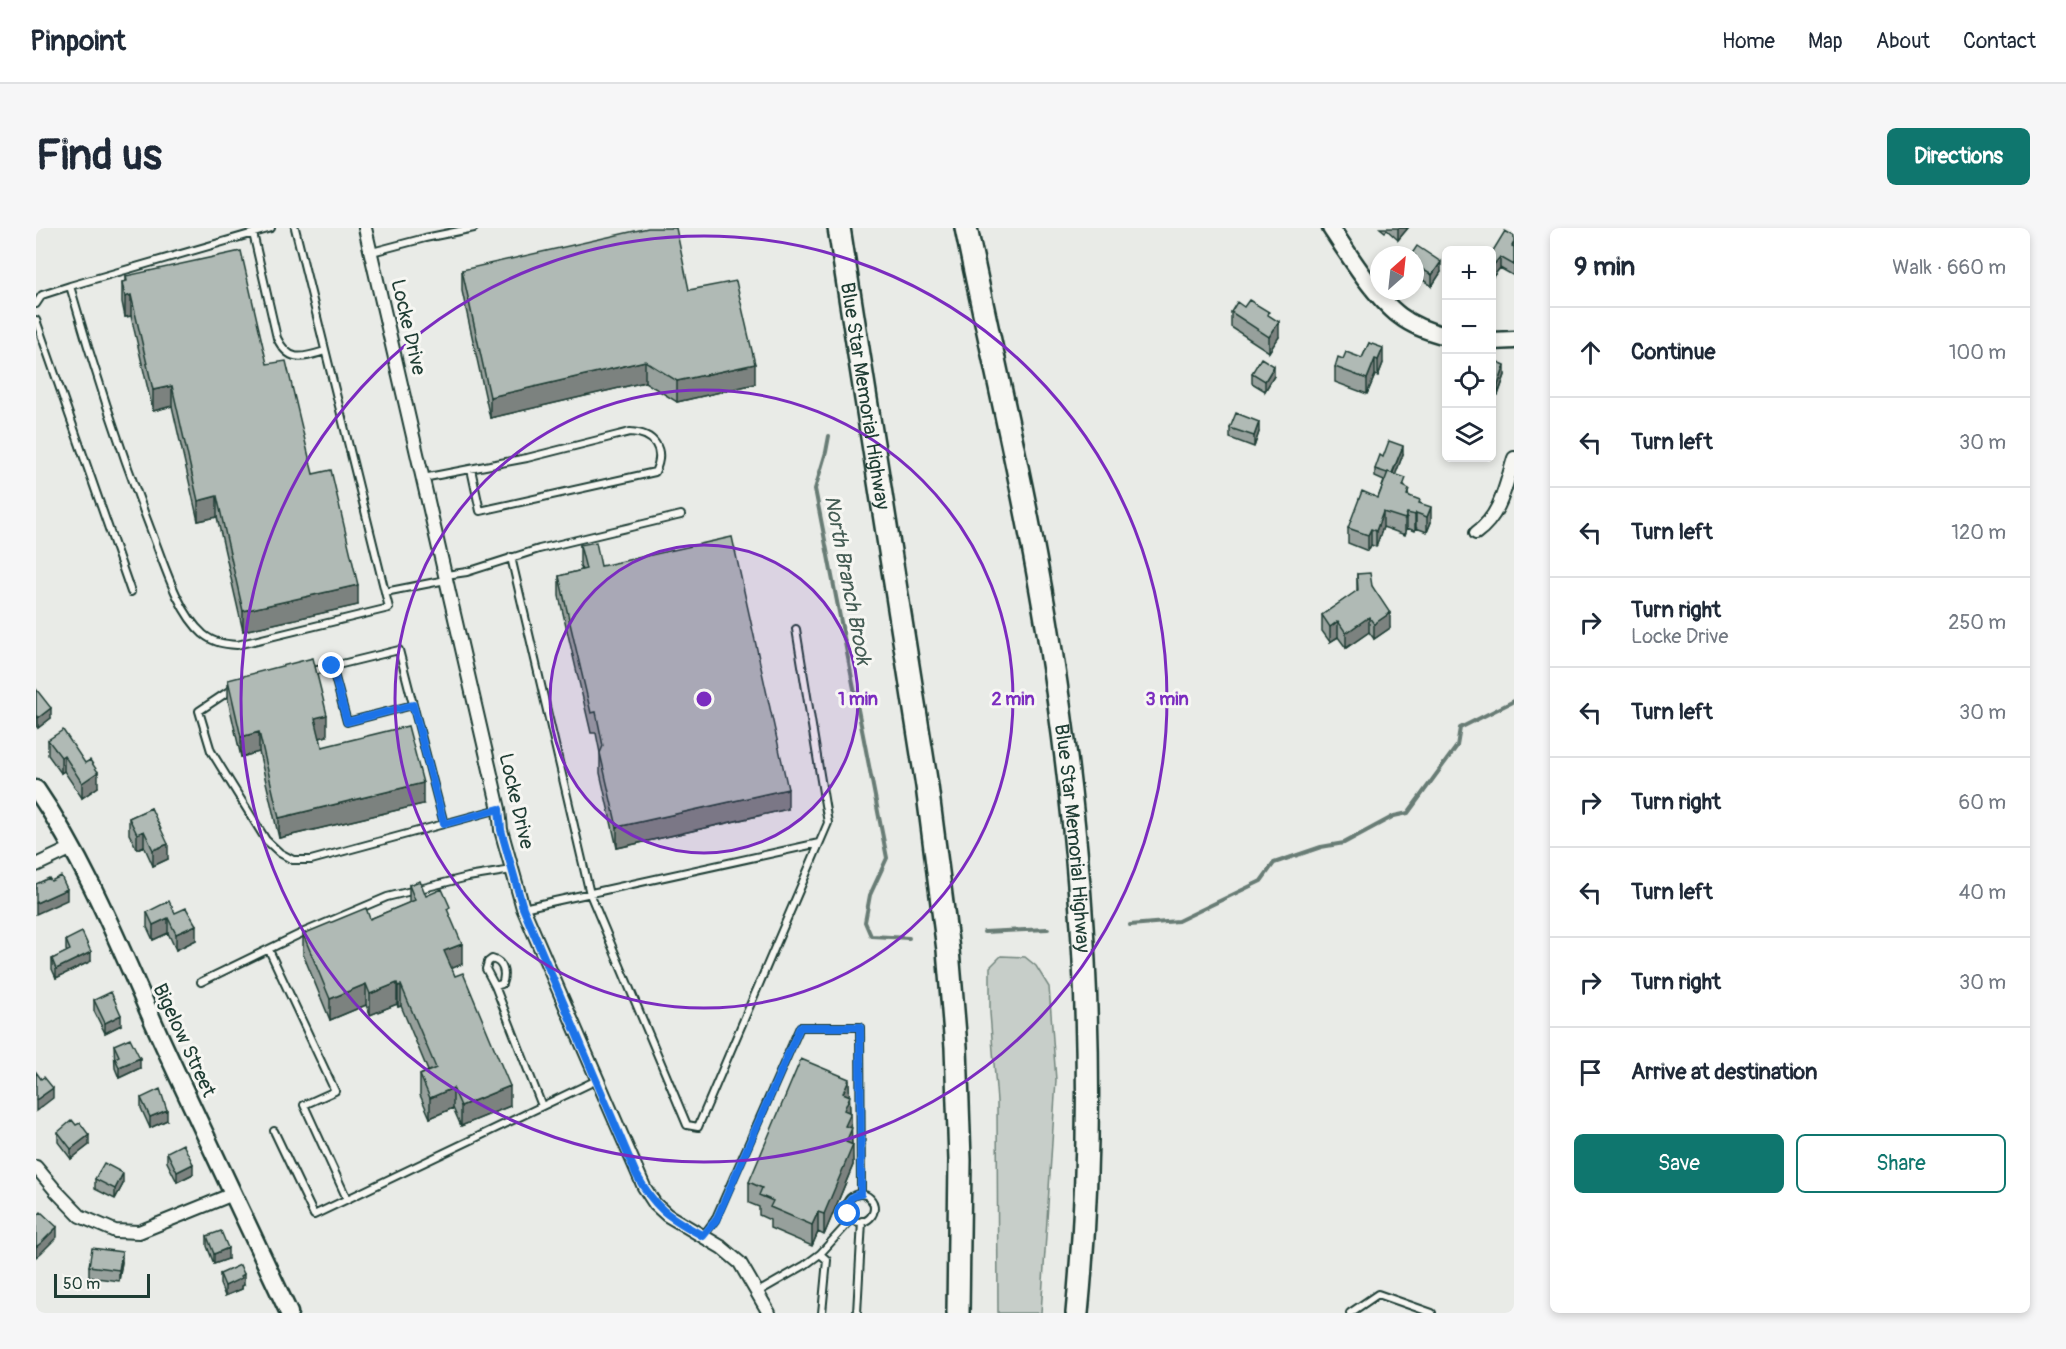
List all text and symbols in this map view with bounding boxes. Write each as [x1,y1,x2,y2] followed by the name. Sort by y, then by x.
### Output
[30,24,126,59] text: Pinpoint
[1722,28,1775,55] text: Home
[1808,28,1843,55] text: Map
[1876,28,1930,55] text: About
[1963,28,2036,55] text: Contact
[1887,128,2030,185] button: Directions
[36,130,162,182] text: Find us
[1370,246,1424,300] north arrow
[1442,246,1496,462] map controls
[1442,246,1496,300] button: +
[1574,251,1635,283] text: 9 min
[1892,255,2006,280] text: Walk · 660 m
[385,277,432,378] street label: Locke Drive
[835,281,895,512] street label: Blue Star Memorial Highway
[1442,300,1496,354] button: −
[1574,336,1607,369] icon: ahead
[1631,338,1715,366] text: Continue
[1949,340,2006,365] text: 100 m
[1442,354,1496,408] button: locate
[1442,408,1496,462] button: layers
[1574,426,1607,459] icon: left
[1631,428,1713,456] text: Turn left
[1959,430,2006,455] text: 30 m
[818,493,878,669] water label: North Branch Brook
[1574,516,1607,549] icon: left
[1631,518,1713,546] text: Turn left
[1951,520,2006,545] text: 120 m
[1631,596,1721,624] text: Turn right
[1574,606,1607,639] icon: right
[1948,610,2006,635] text: 250 m
[1631,624,1728,649] text: Locke Drive
[318,652,344,678] route end
[838,688,878,711] text: 1 min
[991,688,1035,711] text: 2 min
[1145,688,1189,711] text: 3 min
[694,689,714,709] centre of rings
[1574,696,1607,729] icon: left
[1631,698,1713,726] text: Turn left
[1959,700,2006,725] text: 30 m
[1049,722,1096,954] street label: Blue Star Memorial Highway
[493,751,540,852] street label: Locke Drive
[1574,786,1607,819] icon: right
[1631,788,1721,816] text: Turn right
[1959,790,2006,815] text: 60 m
[1574,876,1607,909] icon: left
[1631,878,1713,906] text: Turn left
[1959,880,2006,905] text: 40 m
[1574,966,1607,999] icon: right
[1631,968,1721,996] text: Turn right
[1959,970,2006,995] text: 30 m
[147,980,222,1102] street label: Bigelow Street
[1574,1056,1607,1089] icon: arrive
[1631,1058,1817,1086] text: Arrive at destination
[1574,1134,1784,1193] button: Save
[1796,1134,2006,1193] button: Share
[834,1200,860,1226] route start
[54,1271,150,1298] scale bar
[63,1274,100,1294] text: 50 m

